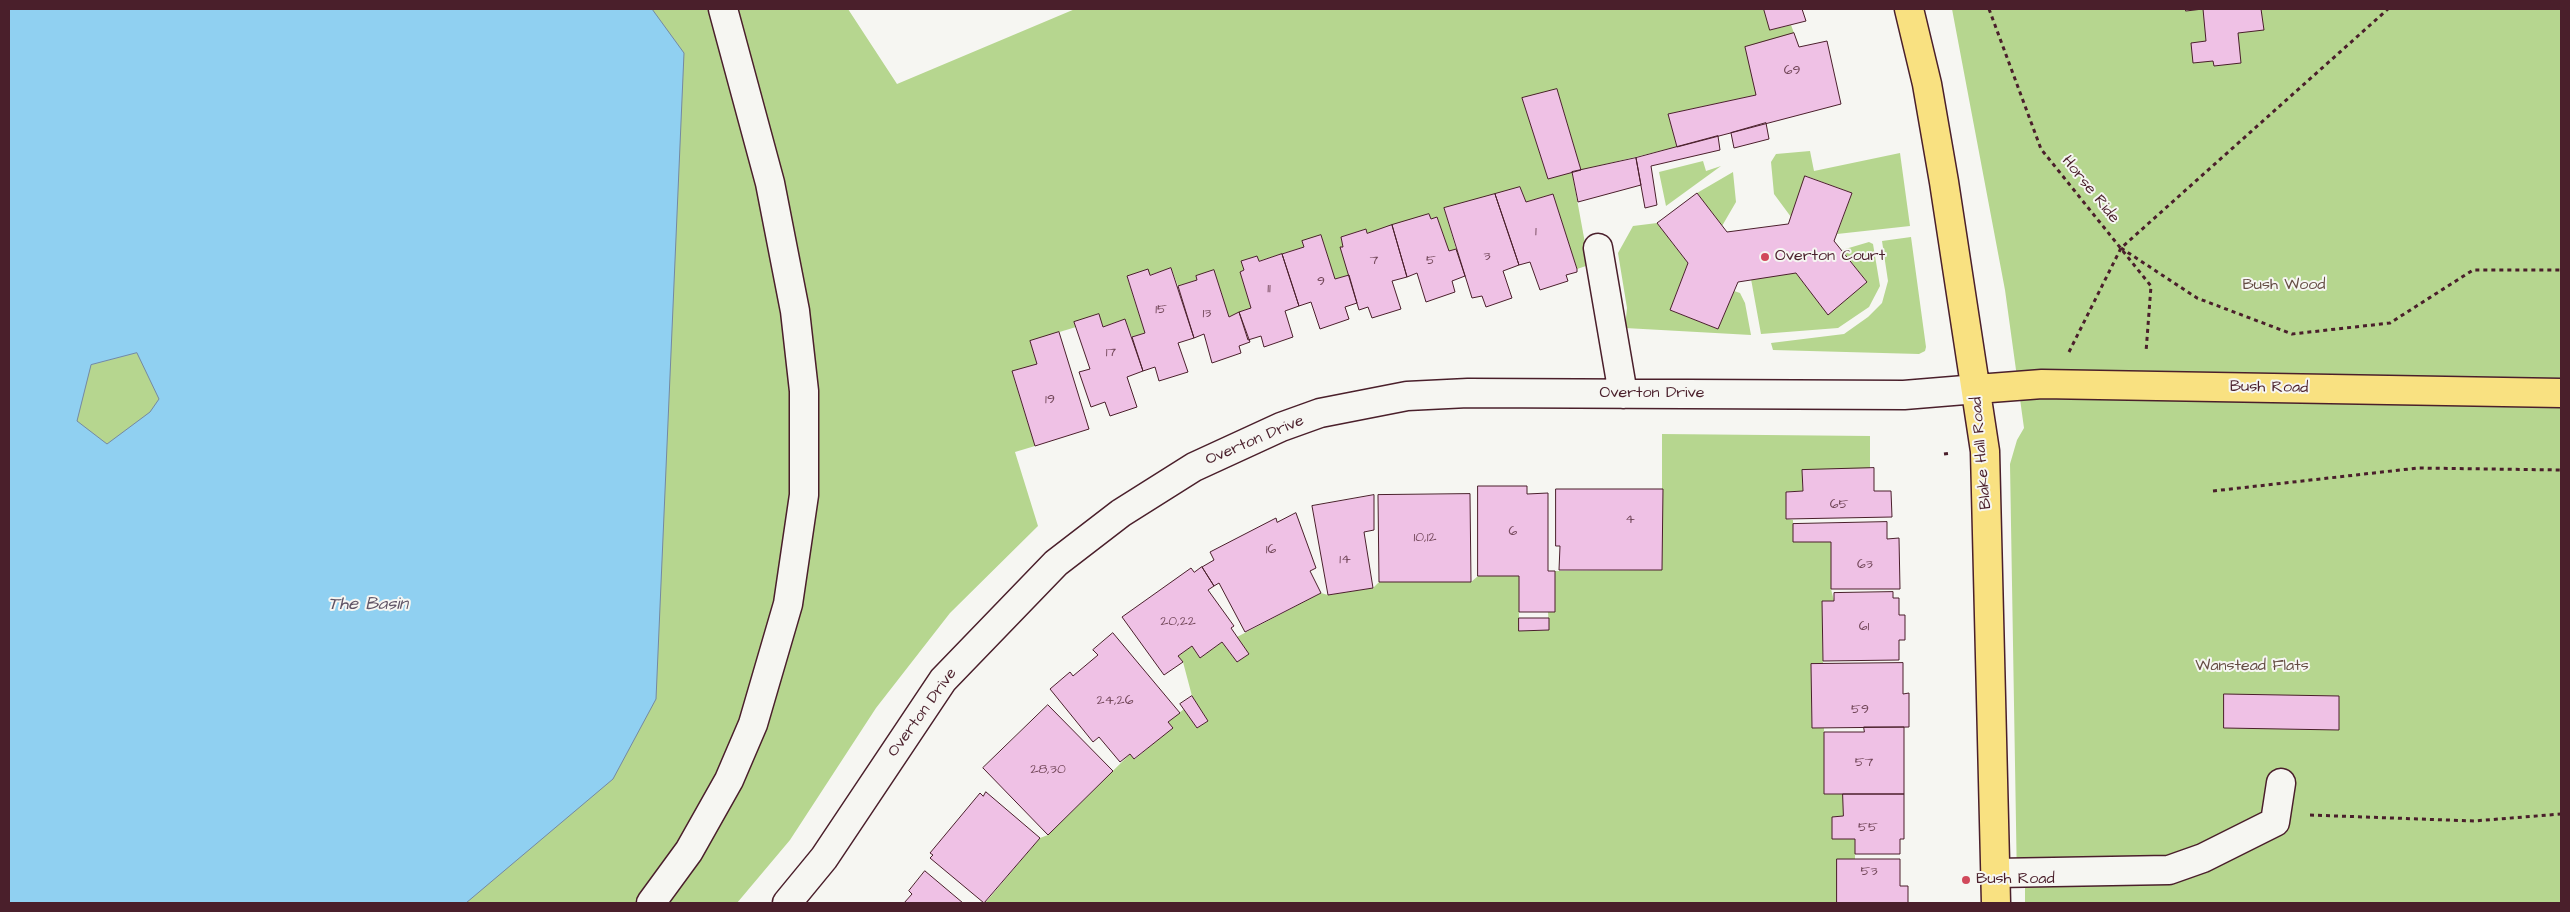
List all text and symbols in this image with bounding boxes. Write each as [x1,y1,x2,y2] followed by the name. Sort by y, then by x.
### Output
[1784,63,1800,79] house number: 69
[2057,152,2123,228] street label: Horse Ride
[1535,224,1537,240] house number: 1
[1775,247,1885,267] place label: Overton Court
[1483,249,1491,265] house number: 3
[1759,251,1771,263] marker: Overton Court
[1370,253,1378,269] house number: 7
[1426,253,1436,269] house number: 5
[1317,274,1325,290] house number: 9
[2242,276,2326,296] park label: Bush Wood
[1267,281,1271,297] house number: 11
[1155,302,1167,318] house number: 15
[1203,306,1211,322] house number: 13
[1106,345,1116,361] house number: 17
[2230,378,2308,398] street label: Bush Road
[1600,384,1704,404] street label: Overton Drive
[1045,392,1055,408] house number: 19
[1968,396,1996,510] street label: Blake Hall Road
[1203,412,1307,470] street label: Overton Drive
[1830,497,1848,513] house number: 65
[1625,512,1635,528] house number: 4
[1509,524,1517,540] house number: 6
[1414,530,1436,546] house number: 10,12
[1266,542,1276,558] house number: 16
[1339,552,1351,568] house number: 14
[1857,557,1873,573] house number: 63
[328,594,408,616] water label: The Basin
[1160,614,1196,630] house number: 20,22
[1859,619,1869,635] house number: 61
[2195,657,2309,677] park label: Wanstead Flats
[884,665,962,761] street label: Overton Drive
[1097,693,1133,709] house number: 24,26
[1851,702,1869,718] house number: 59
[1855,755,1873,771] house number: 57
[1030,762,1066,778] house number: 28,30
[1858,820,1878,836] house number: 55
[1860,864,1878,880] house number: 53
[1976,870,2055,890] place label: Bush Road
[1960,874,1972,886] marker: Bush Road

